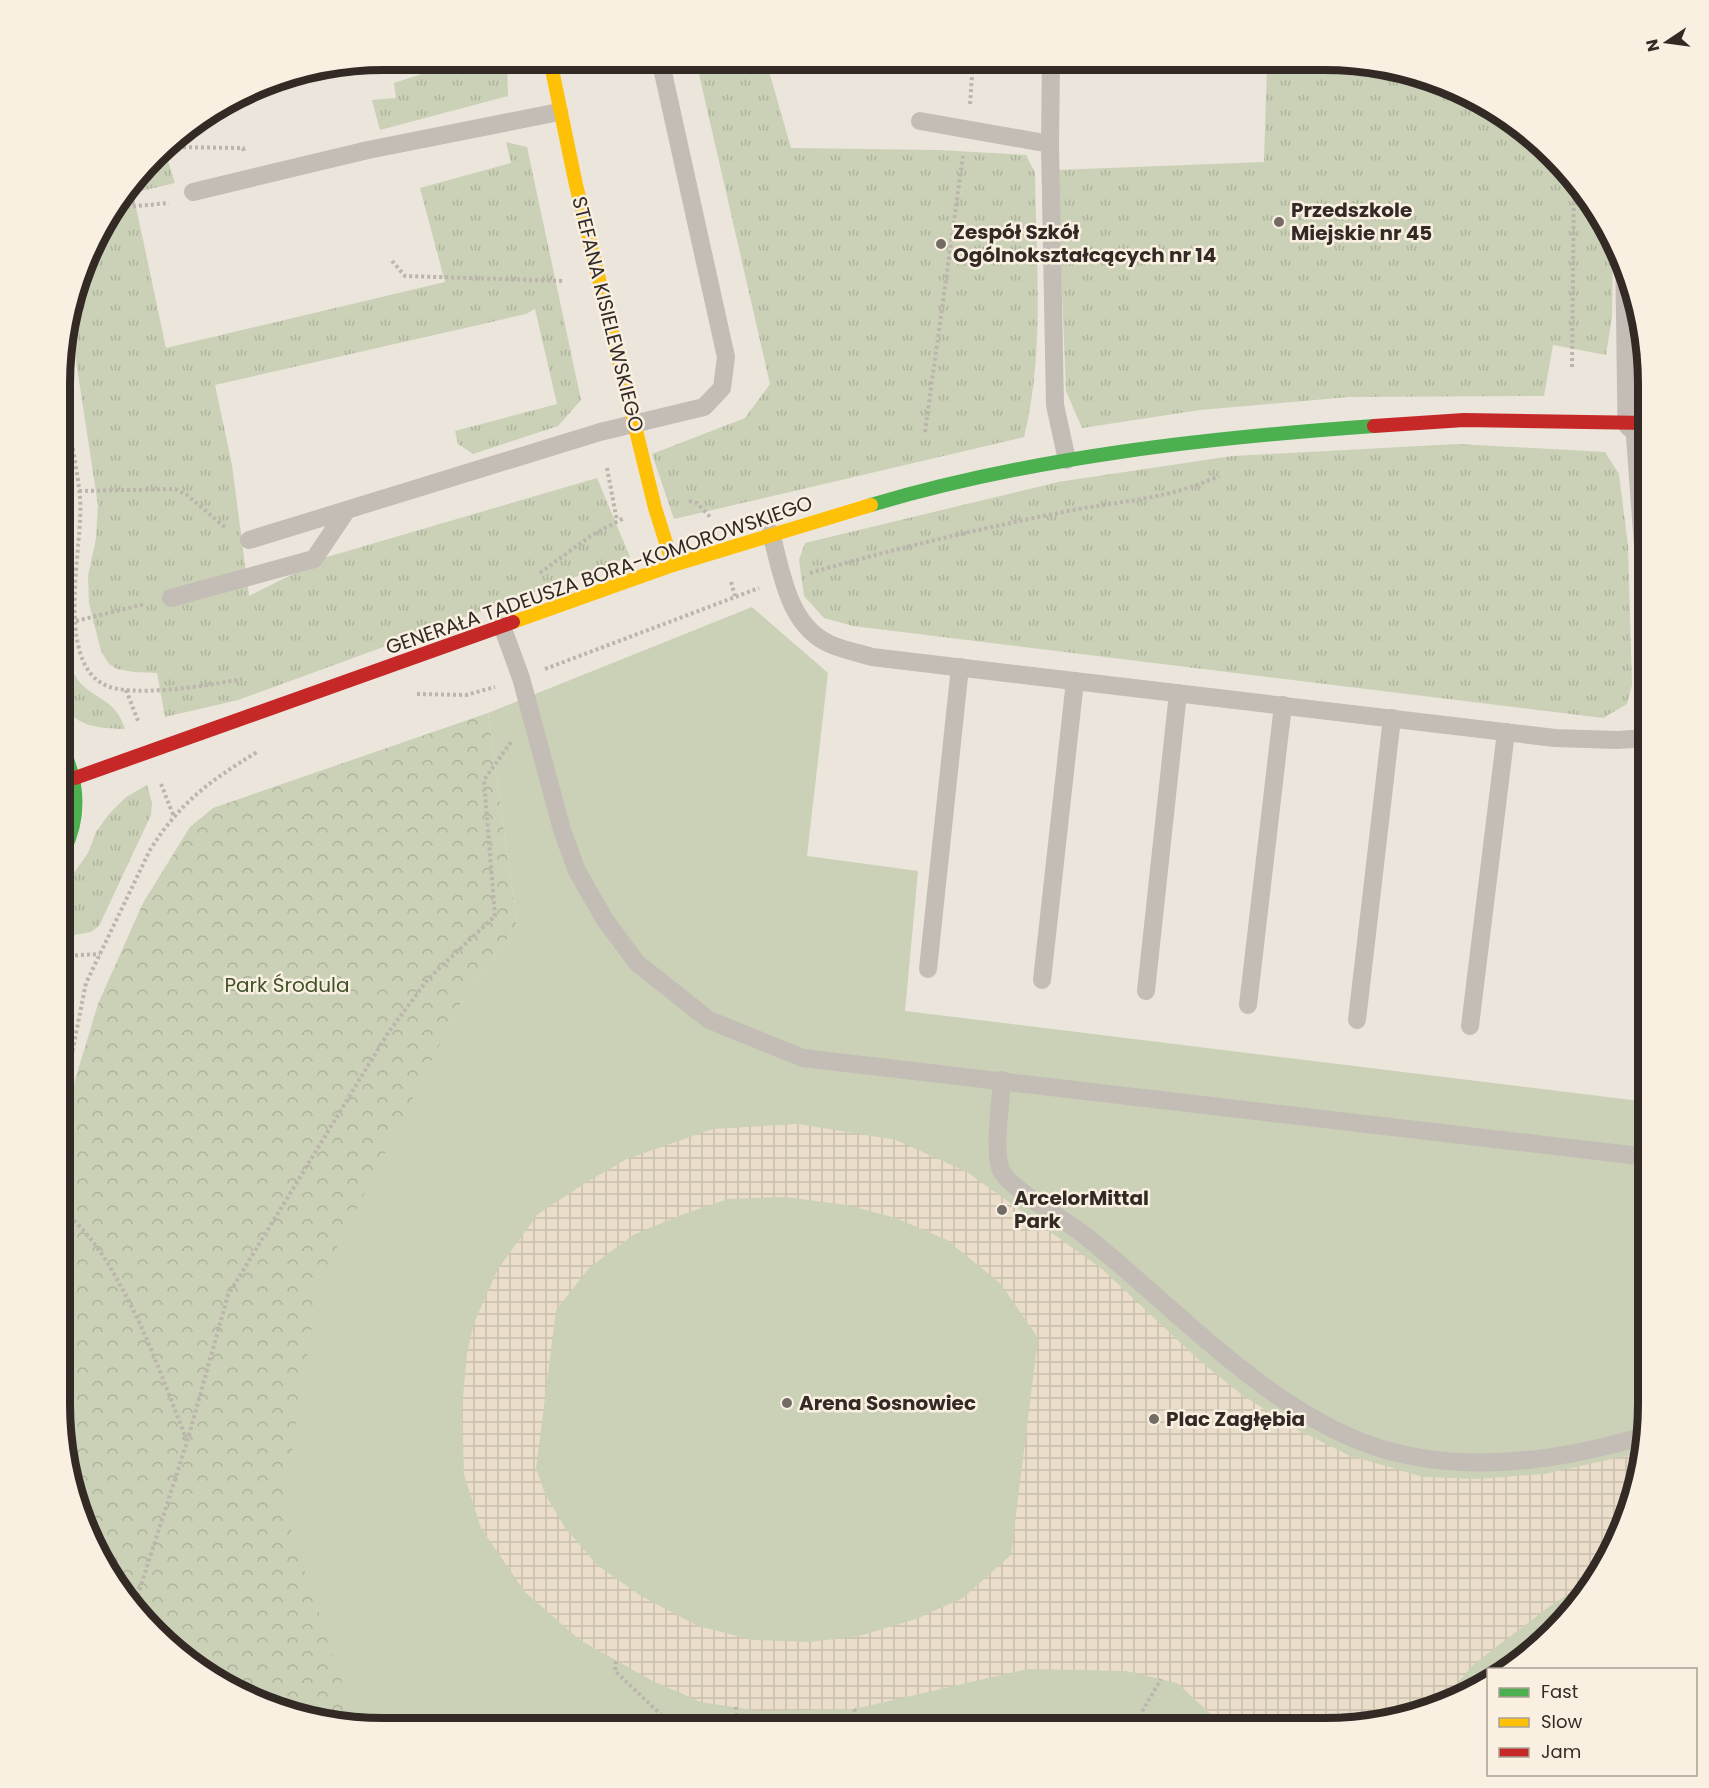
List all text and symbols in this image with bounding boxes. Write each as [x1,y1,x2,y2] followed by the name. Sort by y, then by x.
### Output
[1637,12,1697,72] north arrow
[1640,37,1665,54] text: N
[565,193,651,435] street label: STEFANA KISIELEWSKIEGO
[1291,196,1432,247] place label: Przedszkole Miejskie nr 45
[1272,215,1286,229] marker: Przedszkole Miejskie nr 45
[953,218,1216,269] place label: Zespół Szkół Ogólnokształcących nr 14
[934,237,948,251] marker: Zespół Szkół Ogólnokształcących nr 14
[382,489,816,661] street label: GENERAŁA TADEUSZA BORA-KOMOROWSKIEGO
[225,971,349,999] park label: Park Środula
[1014,1184,1149,1235] place label: ArcelorMittal Park
[995,1203,1009,1217] marker: ArcelorMittal Park
[799,1389,976,1417] place label: Arena Sosnowiec
[780,1396,794,1410] marker: Arena Sosnowiec
[1166,1405,1305,1433] place label: Plac Zagłębia
[1147,1412,1161,1426] marker: Plac Zagłębia
[1487,1668,1697,1776] legend
[1541,1679,1578,1704] text: Fast
[1541,1709,1583,1734] text: Slow
[1541,1739,1581,1764] text: Jam

